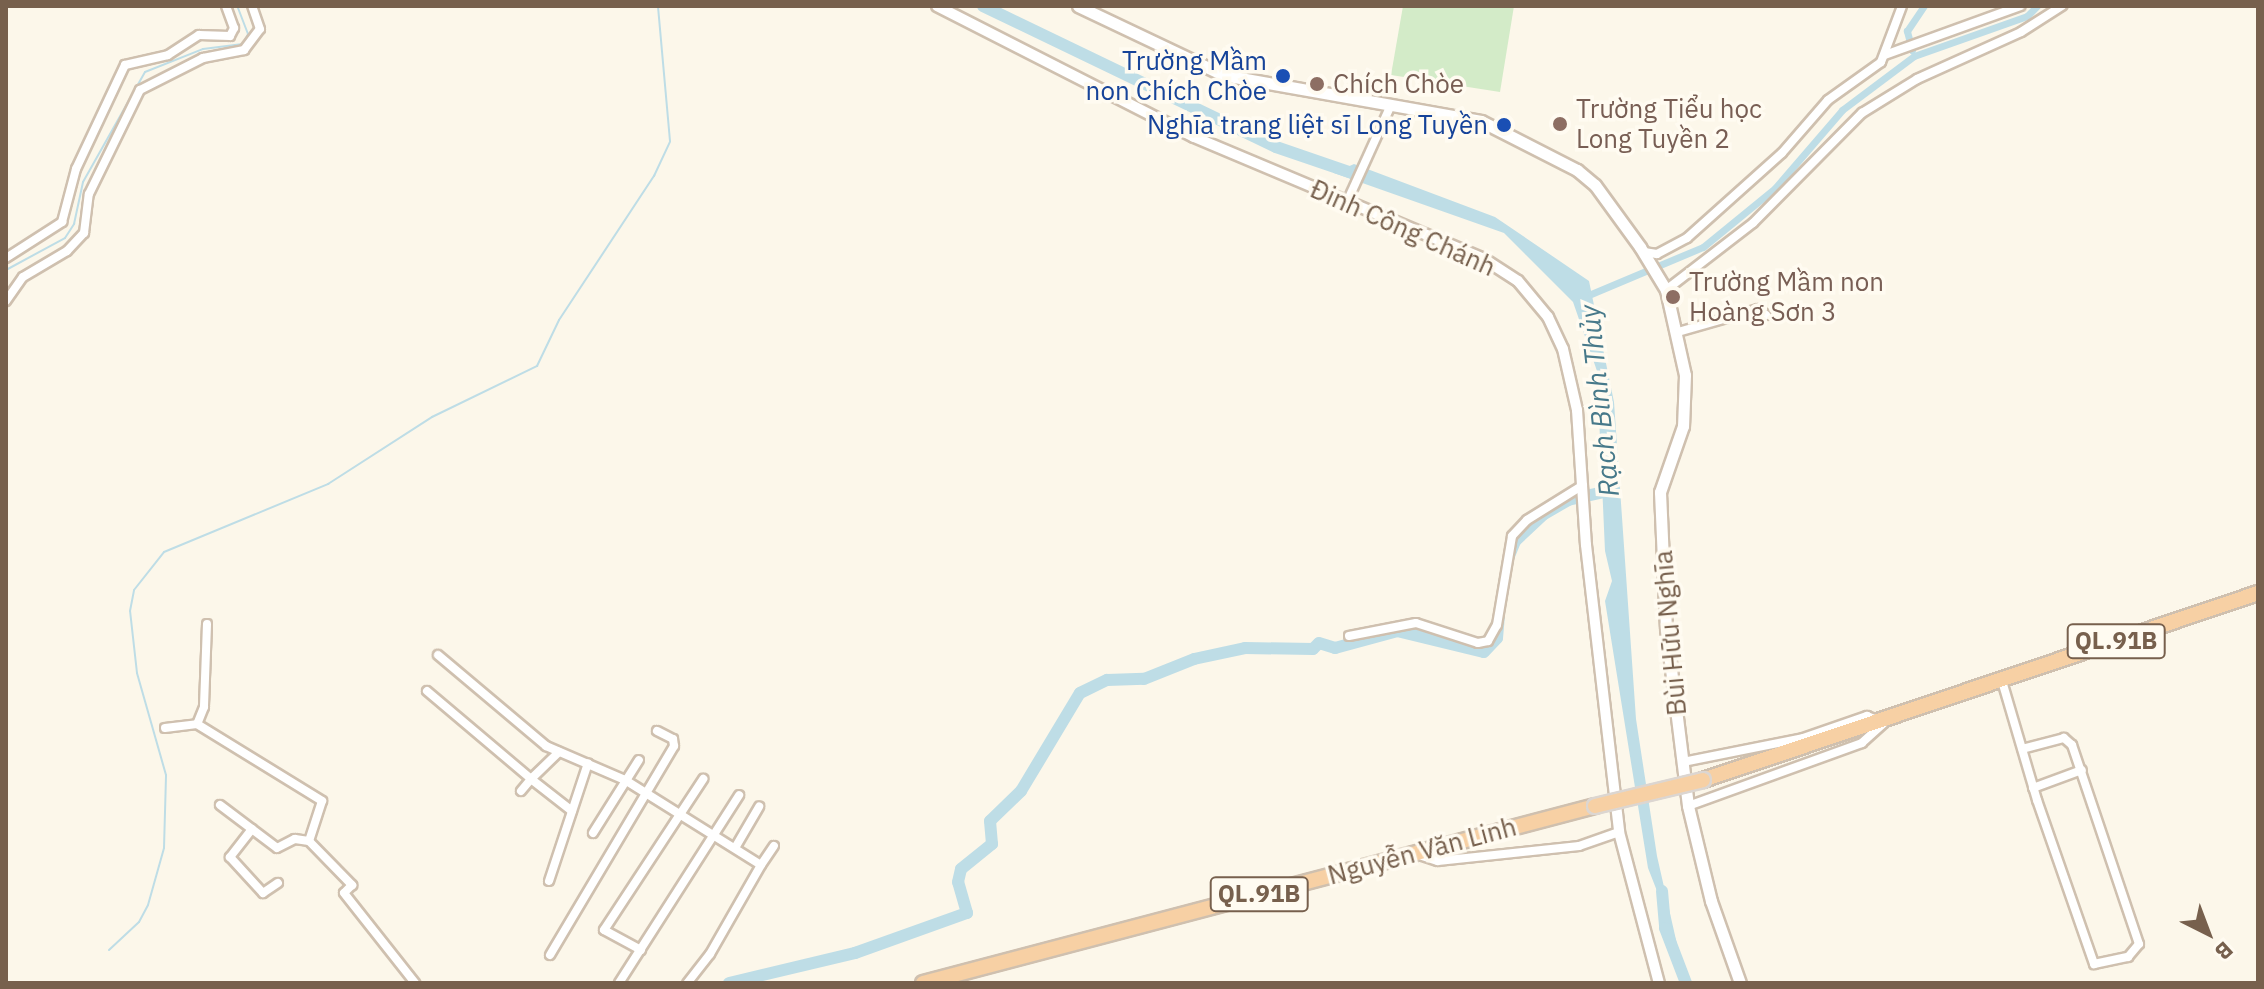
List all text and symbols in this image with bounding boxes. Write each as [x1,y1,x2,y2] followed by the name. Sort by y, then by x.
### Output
[1086,45,1267,106] place label: Trường Mầm non Chích Chòe
[1274,67,1292,85] marker: Trường Mầm non Chích Chòe
[1333,68,1464,100] place label: Chích Chòe
[1308,75,1326,93] marker: Chích Chòe
[1576,93,1762,154] place label: Trường Tiểu học Long Tuyền 2
[1147,109,1488,141] place label: Nghĩa trang liệt sĩ Long Tuyền
[1551,115,1569,133] marker: Trường Tiểu học Long Tuyền 2
[1495,116,1513,134] marker: Nghĩa trang liệt sĩ Long Tuyền
[1306,173,1500,283] street label: Đinh Công Chánh
[1689,266,1884,328] place label: Trường Mầm non Hoàng Sơn 3
[1664,288,1682,306] marker: Trường Mầm non Hoàng Sơn 3
[1572,303,1626,499] water label: Rạch Bình Thủy
[1647,549,1693,717] street label: Bùi Hữu Nghĩa
[2066,621,2166,661] road number: QL.91B
[1324,811,1520,891] street label: Nguyễn Văn Linh
[1209,874,1309,914] road number: QL.91B
[2168,893,2248,973] north arrow
[2209,936,2240,967] text: B

